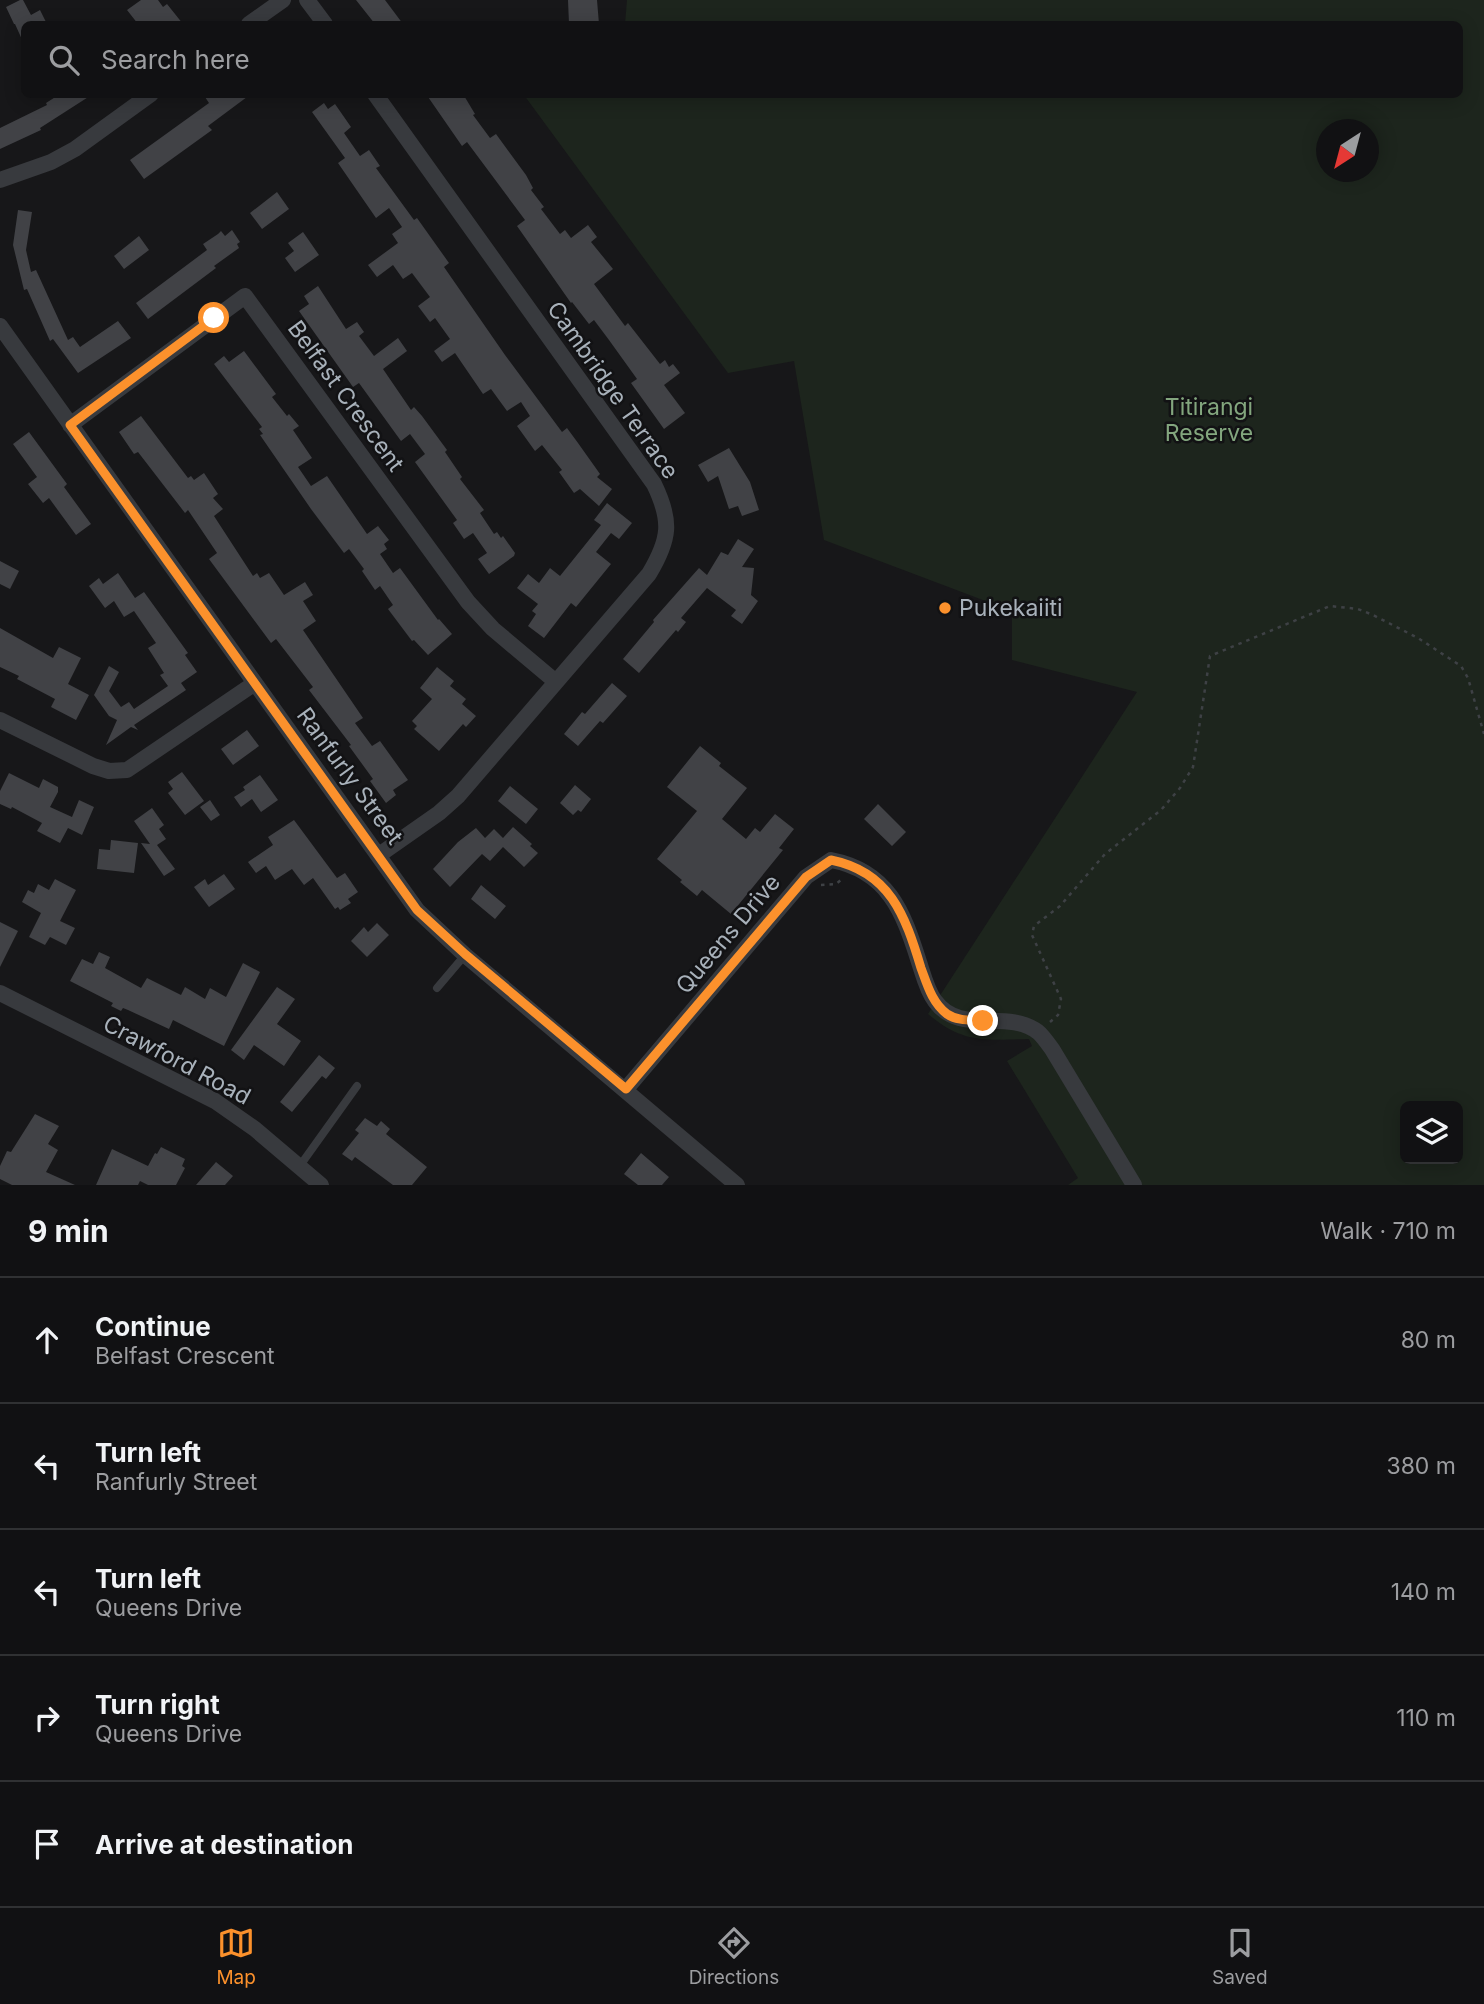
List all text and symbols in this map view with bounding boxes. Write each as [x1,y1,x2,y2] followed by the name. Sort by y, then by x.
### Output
[21,21,1463,98] search box
[45,41,83,79] icon: search
[101,44,250,75] text: Search here
[1316,119,1379,182] north arrow
[541,296,685,484] street label: Cambridge Terrace
[198,302,229,333] route start
[282,315,410,477] street label: Belfast Crescent
[1165,393,1253,447] park label: Titirangi Reserve
[959,594,1063,622] place label: Pukekaiiti
[937,600,953,616] marker: Pukekaiiti
[291,702,409,850] street label: Ranfurly Street
[670,869,786,999] street label: Queens Drive
[967,1005,998,1036] route end
[98,1009,256,1111] street label: Crawford Road
[1400,1101,1463,1164] map controls
[1400,1101,1463,1164] button: layers
[28,1213,109,1249] text: 9 min
[1320,1217,1456,1245] text: Walk · 710 m
[95,1311,211,1342] text: Continue
[28,1321,66,1359] icon: ahead
[1401,1326,1456,1354] text: 80 m
[95,1342,275,1370] text: Belfast Crescent
[95,1437,201,1468] text: Turn left
[28,1447,66,1485] icon: left
[1386,1452,1456,1480] text: 380 m
[95,1468,257,1496] text: Ranfurly Street
[95,1563,201,1594] text: Turn left
[28,1573,66,1611] icon: left
[1391,1578,1456,1606] text: 140 m
[95,1594,242,1622] text: Queens Drive
[95,1689,220,1720] text: Turn right
[28,1699,66,1737] icon: right
[1396,1704,1456,1732] text: 110 m
[95,1720,242,1748] text: Queens Drive
[28,1825,66,1863] icon: arrive
[95,1829,354,1860] text: Arrive at destination
[216,1924,256,1989] tab: Map
[689,1924,779,1989] tab: Directions
[1212,1924,1268,1989] tab: Saved

